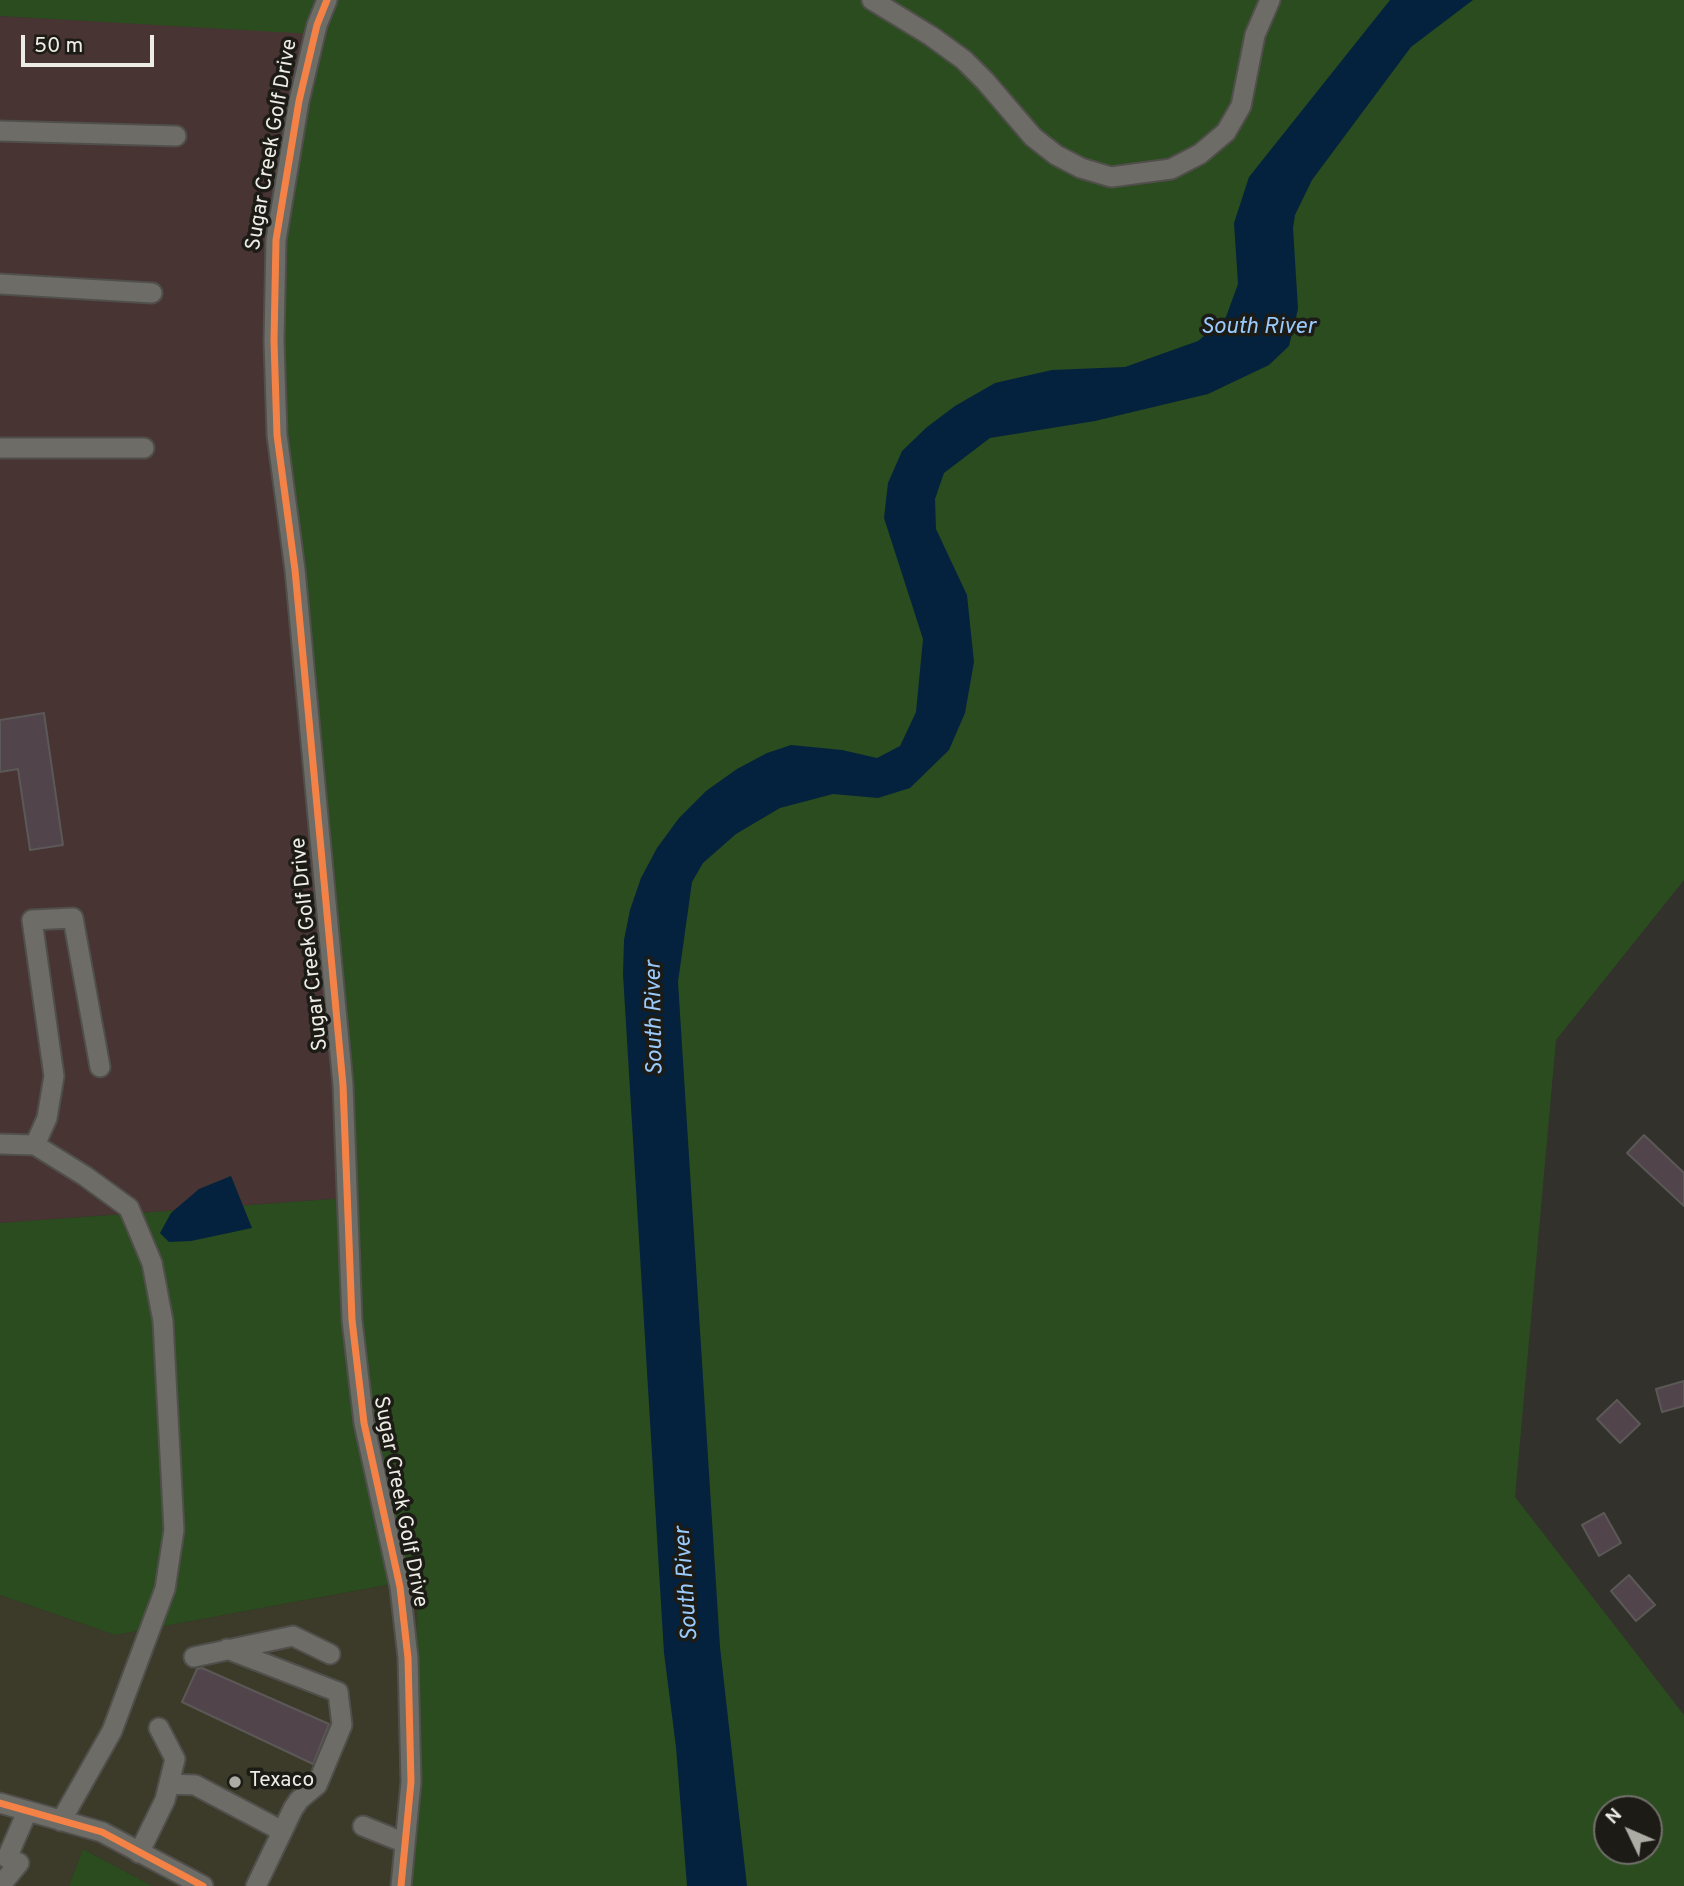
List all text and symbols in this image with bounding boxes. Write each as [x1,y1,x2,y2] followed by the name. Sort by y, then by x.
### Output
[24,21,158,65] scale bar
[34,33,83,60] text: 50 m
[242,37,304,253] street label: Sugar Creek Golf Drive
[1200,314,1316,342] water label: South River
[287,836,335,1052] street label: Sugar Creek Golf Drive
[641,960,671,1076] water label: South River
[366,1394,432,1610] street label: Sugar Creek Golf Drive
[670,1526,706,1642] water label: South River
[249,1769,314,1795] place label: Texaco
[227,1774,243,1790] marker: Texaco
[1593,1795,1663,1865] north arrow
[1601,1804,1628,1830] text: N

